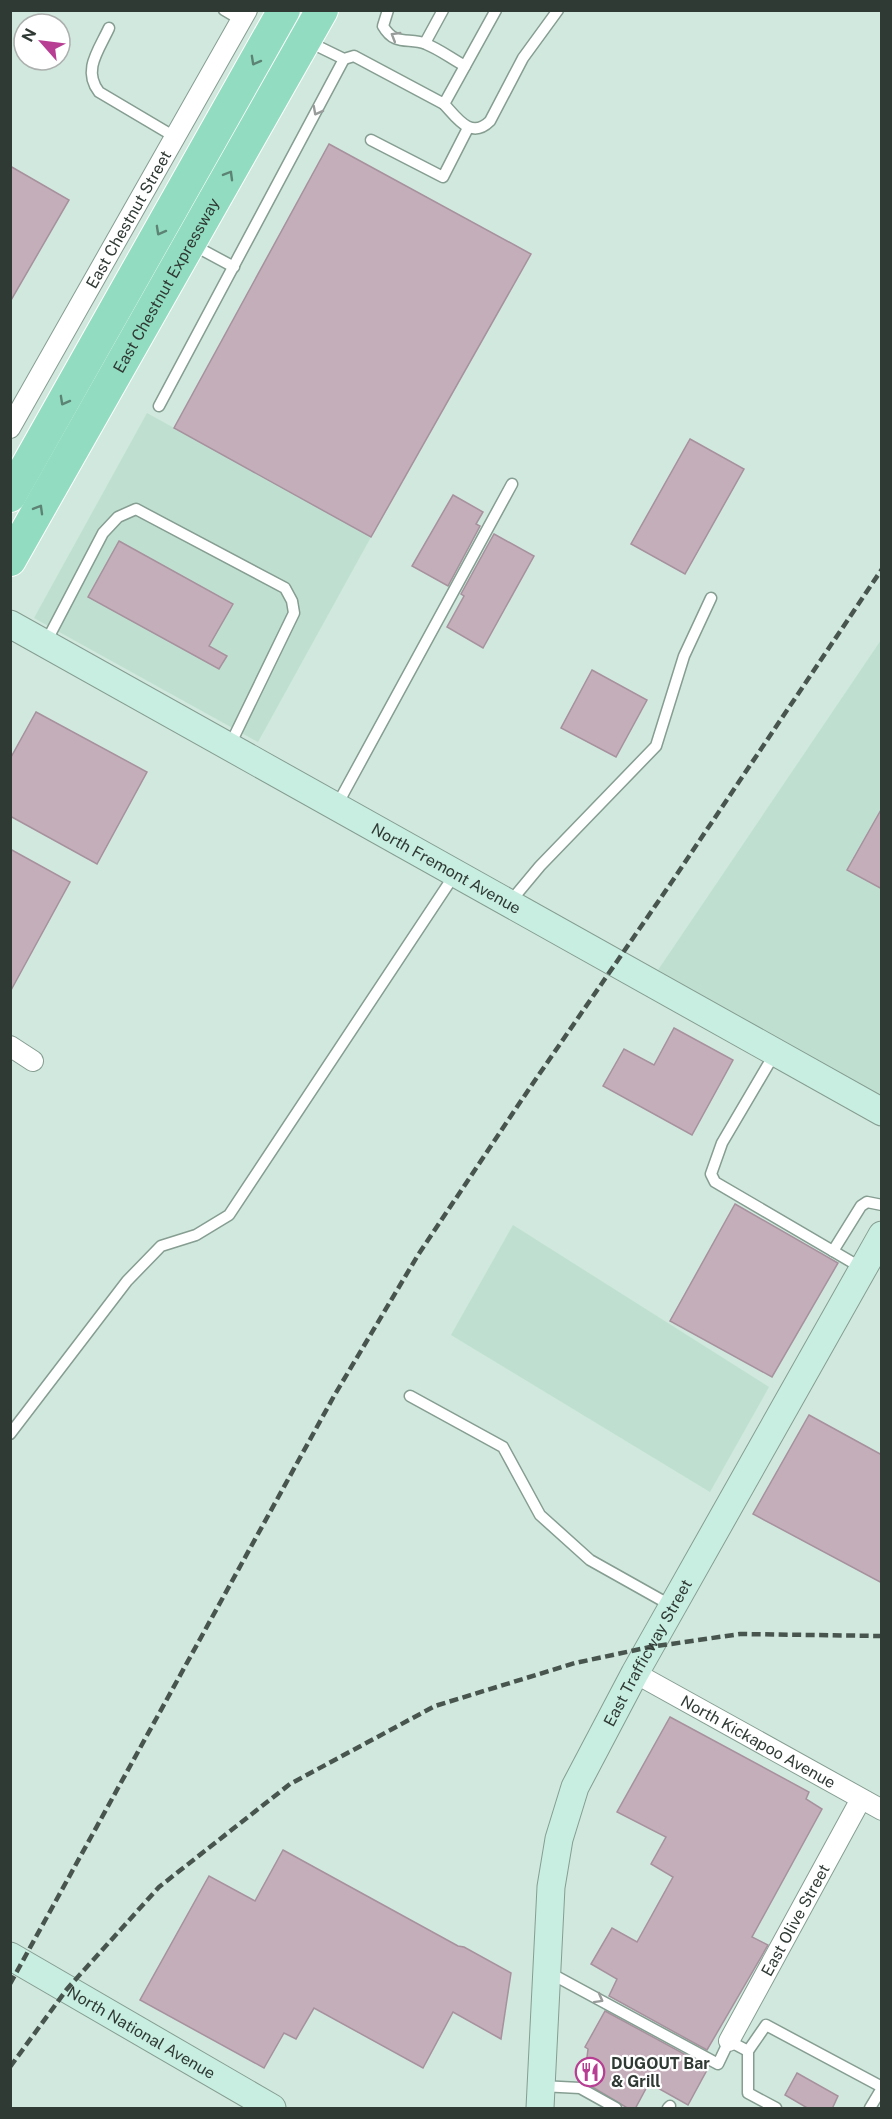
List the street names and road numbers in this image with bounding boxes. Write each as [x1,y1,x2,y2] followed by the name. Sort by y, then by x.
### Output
[82,147,175,292] street label: East Chestnut Street
[109,194,224,376] street label: East Chestnut Expressway
[368,819,524,918] street label: North Fremont Avenue
[600,1576,696,1730] street label: East Trafficway Street
[677,1691,839,1792] street label: North Kickapoo Avenue
[757,1861,834,1979] street label: East Olive Street
[64,1982,219,2083] street label: North National Avenue

